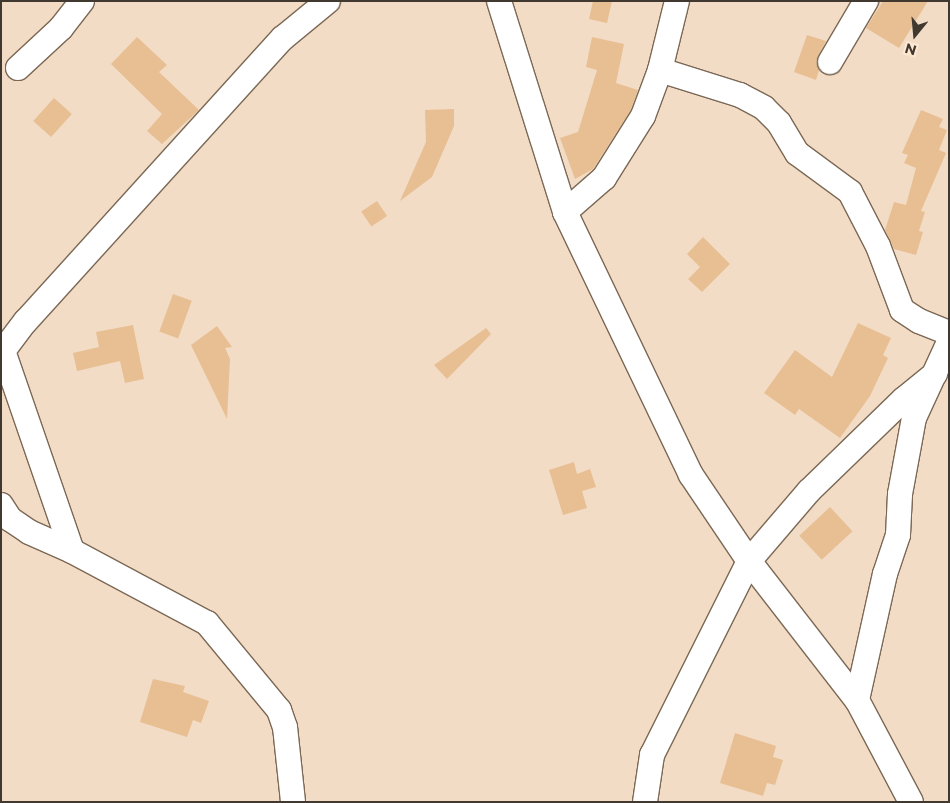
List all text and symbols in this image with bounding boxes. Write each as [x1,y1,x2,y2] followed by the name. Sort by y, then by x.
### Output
[890,10,940,60] north arrow
[903,39,919,60] text: N

